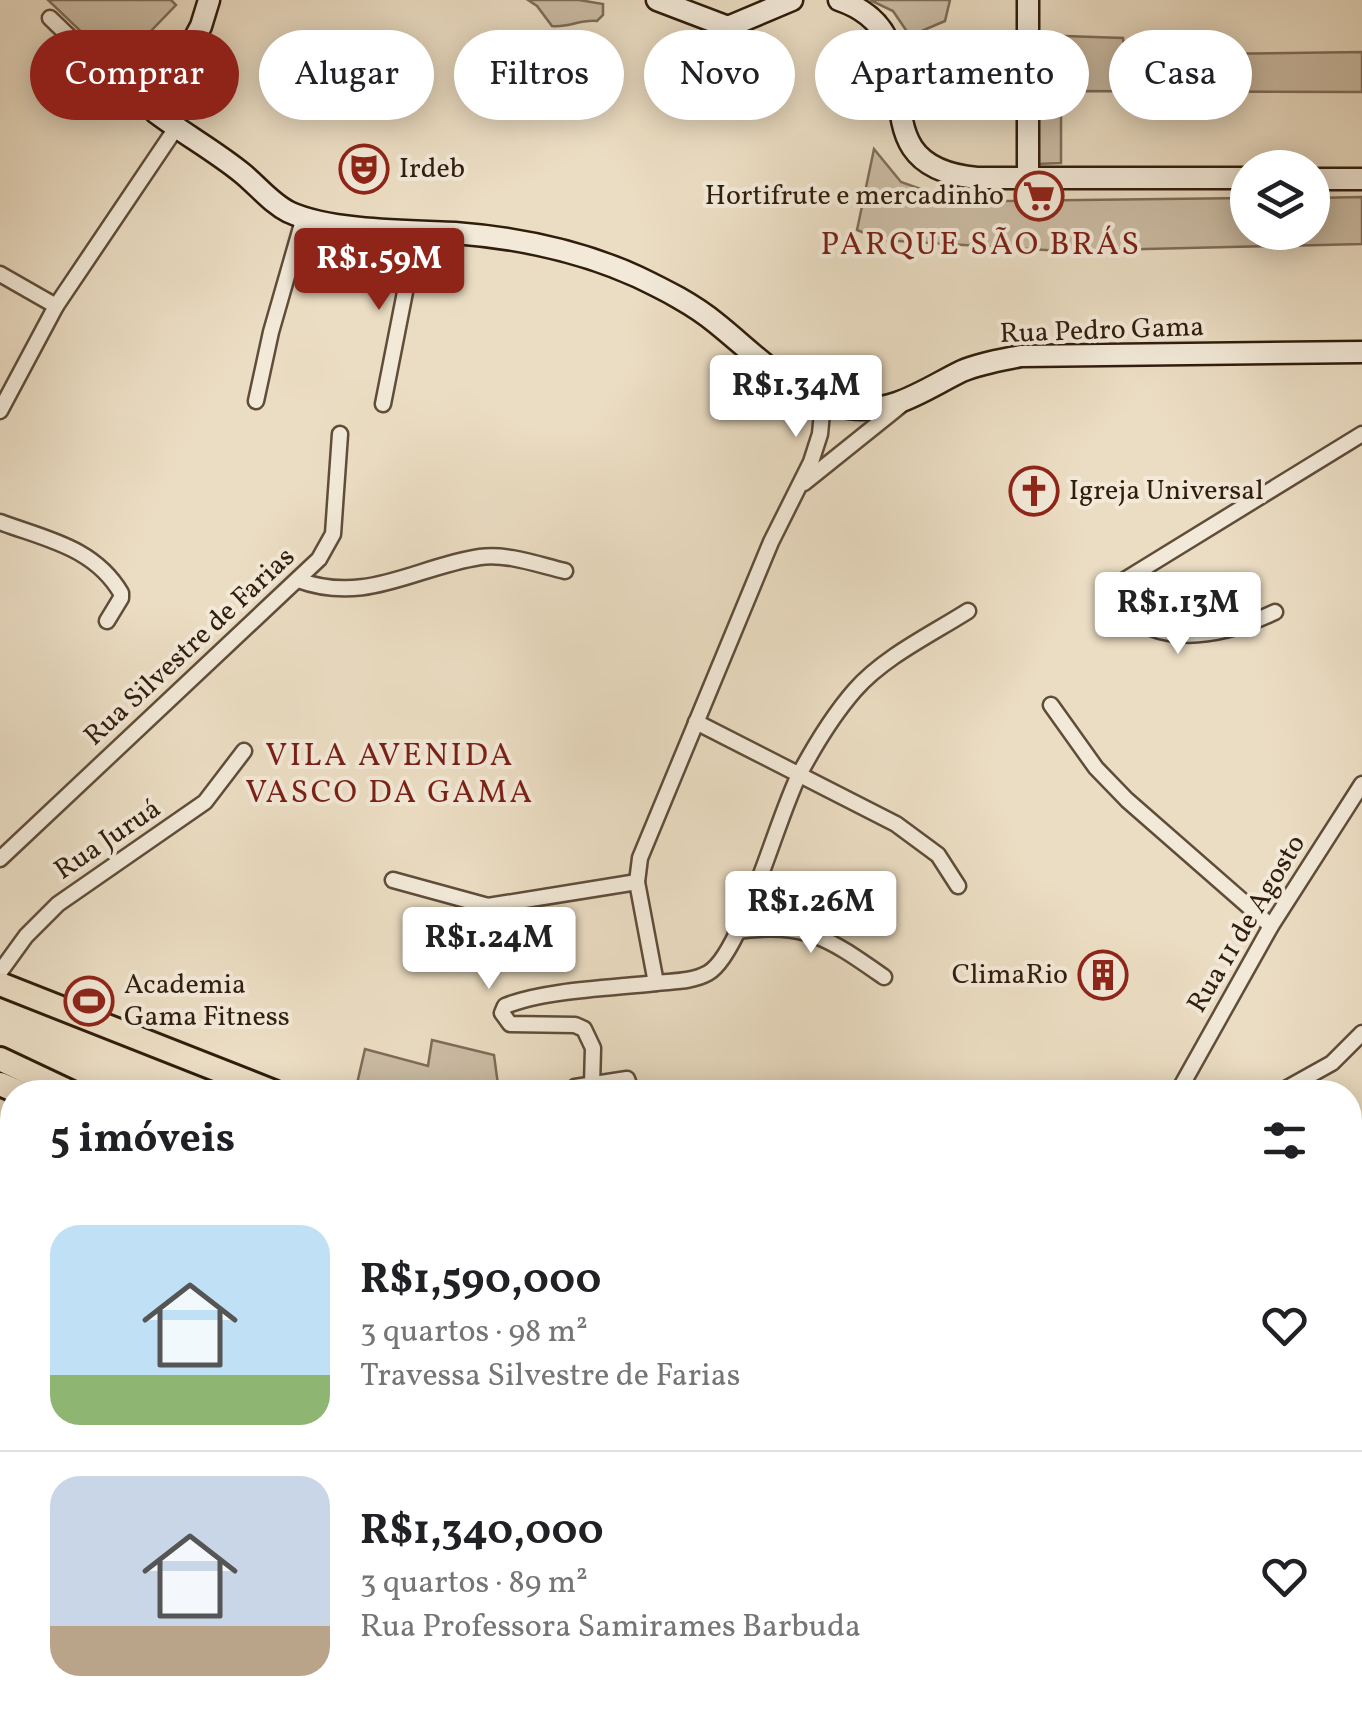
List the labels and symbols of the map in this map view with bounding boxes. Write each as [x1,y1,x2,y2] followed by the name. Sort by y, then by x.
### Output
[338,143,390,195] theatre icon: Irdeb
[399,150,465,189] place label: Irdeb
[1013,170,1065,222] supermarket icon: Hortifrute e mercadinho
[705,177,1004,216] place label: Hortifrute e mercadinho
[821,224,1141,268] district label: PARQUE SÃO BRÁS
[287,228,471,313] pin: R$1.59M
[999,308,1205,354] street label: Rua Pedro Gama
[704,355,888,440] pin: R$1.34M
[1008,465,1060,517] church icon: Igreja Universal
[1069,472,1264,511] place label: Igreja Universal
[76,539,304,755] street label: Rua Silvestre de Farias
[1086,572,1270,657] pin: R$1.13M
[245,735,535,816] district label: VILA AVENIDA VASCO DA GAMA
[47,790,169,890] street label: Rua Juruá
[1178,827,1316,1021] street label: Rua 11 de Agosto
[719,871,903,956] pin: R$1.26M
[397,907,581,992] pin: R$1.24M
[1077,949,1129,1001] building icon: ClimaRio
[952,956,1068,995] place label: ClimaRio
[124,966,290,1037] place label: Academia Gama Fitness
[63,975,115,1027] sports icon: Academia Gama Fitness

